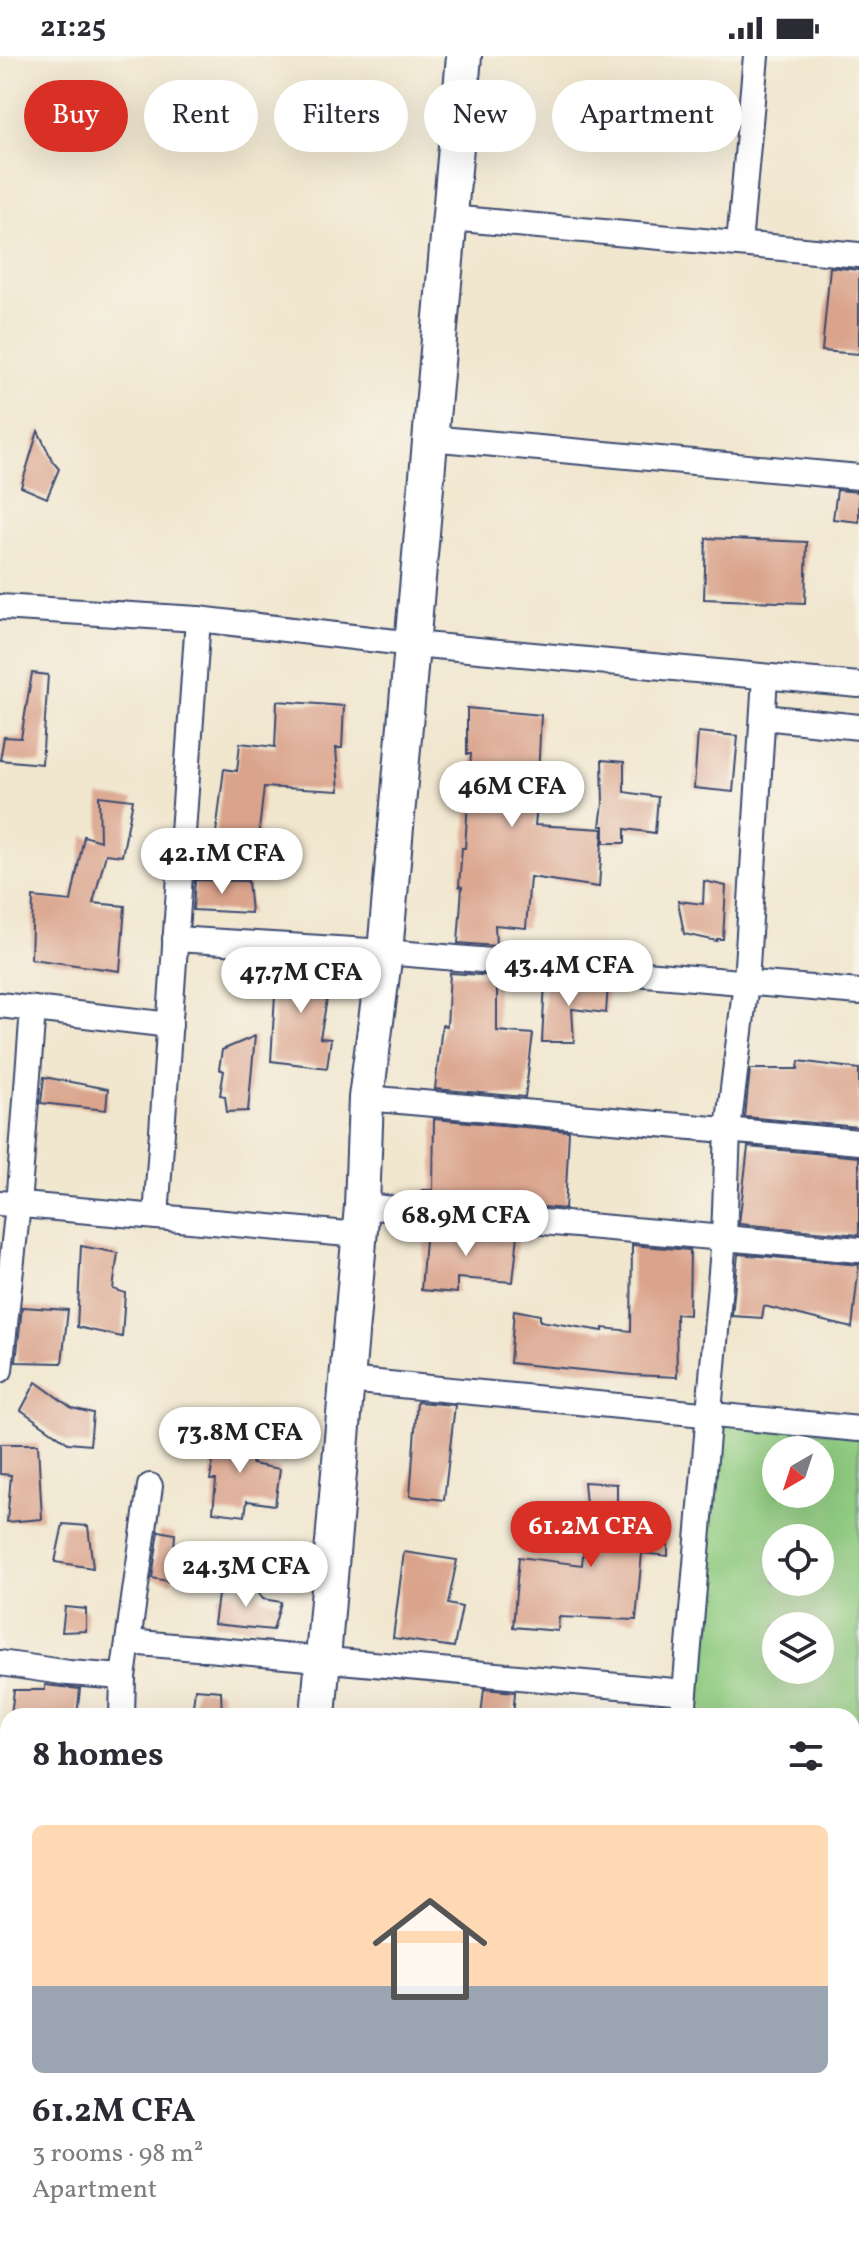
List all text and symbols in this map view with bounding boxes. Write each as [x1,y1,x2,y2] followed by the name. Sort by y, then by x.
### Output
[40,7,106,49] text: 21:25
[24,80,128,152] chip: Buy
[144,80,258,152] chip: Rent
[274,80,408,152] chip: Filters
[424,80,536,152] chip: New
[552,80,742,152] chip: Apartment
[438,761,586,829] pin: 46M CFA
[457,769,567,805] text: 46M CFA
[130,828,314,896] pin: 42.1M CFA
[159,836,285,872] text: 42.1M CFA
[477,940,661,1008] pin: 43.4M CFA
[209,947,393,1015] pin: 47.7M CFA
[504,948,634,984] text: 43.4M CFA
[239,955,363,991] text: 47.7M CFA
[374,1190,558,1258] pin: 68.9M CFA
[401,1198,531,1234] text: 68.9M CFA
[148,1407,332,1475] pin: 73.8M CFA
[177,1415,303,1451] text: 73.8M CFA
[762,1436,834,1508] north arrow
[762,1436,834,1684] map controls
[499,1501,683,1569] pin: 61.2M CFA
[529,1509,653,1545] text: 61.2M CFA
[762,1524,834,1596] button: locate
[154,1541,338,1609] pin: 24.3M CFA
[182,1549,310,1585] text: 24.3M CFA
[762,1612,834,1684] button: layers
[32,1733,164,1780] text: 8 homes
[784,1734,828,1778] icon: filters
[358,1877,502,2021] icon: home
[32,2089,195,2136] text: 61.2M CFA
[32,2136,203,2172] text: 3 rooms · 98 m²
[32,2172,157,2208] text: Apartment

